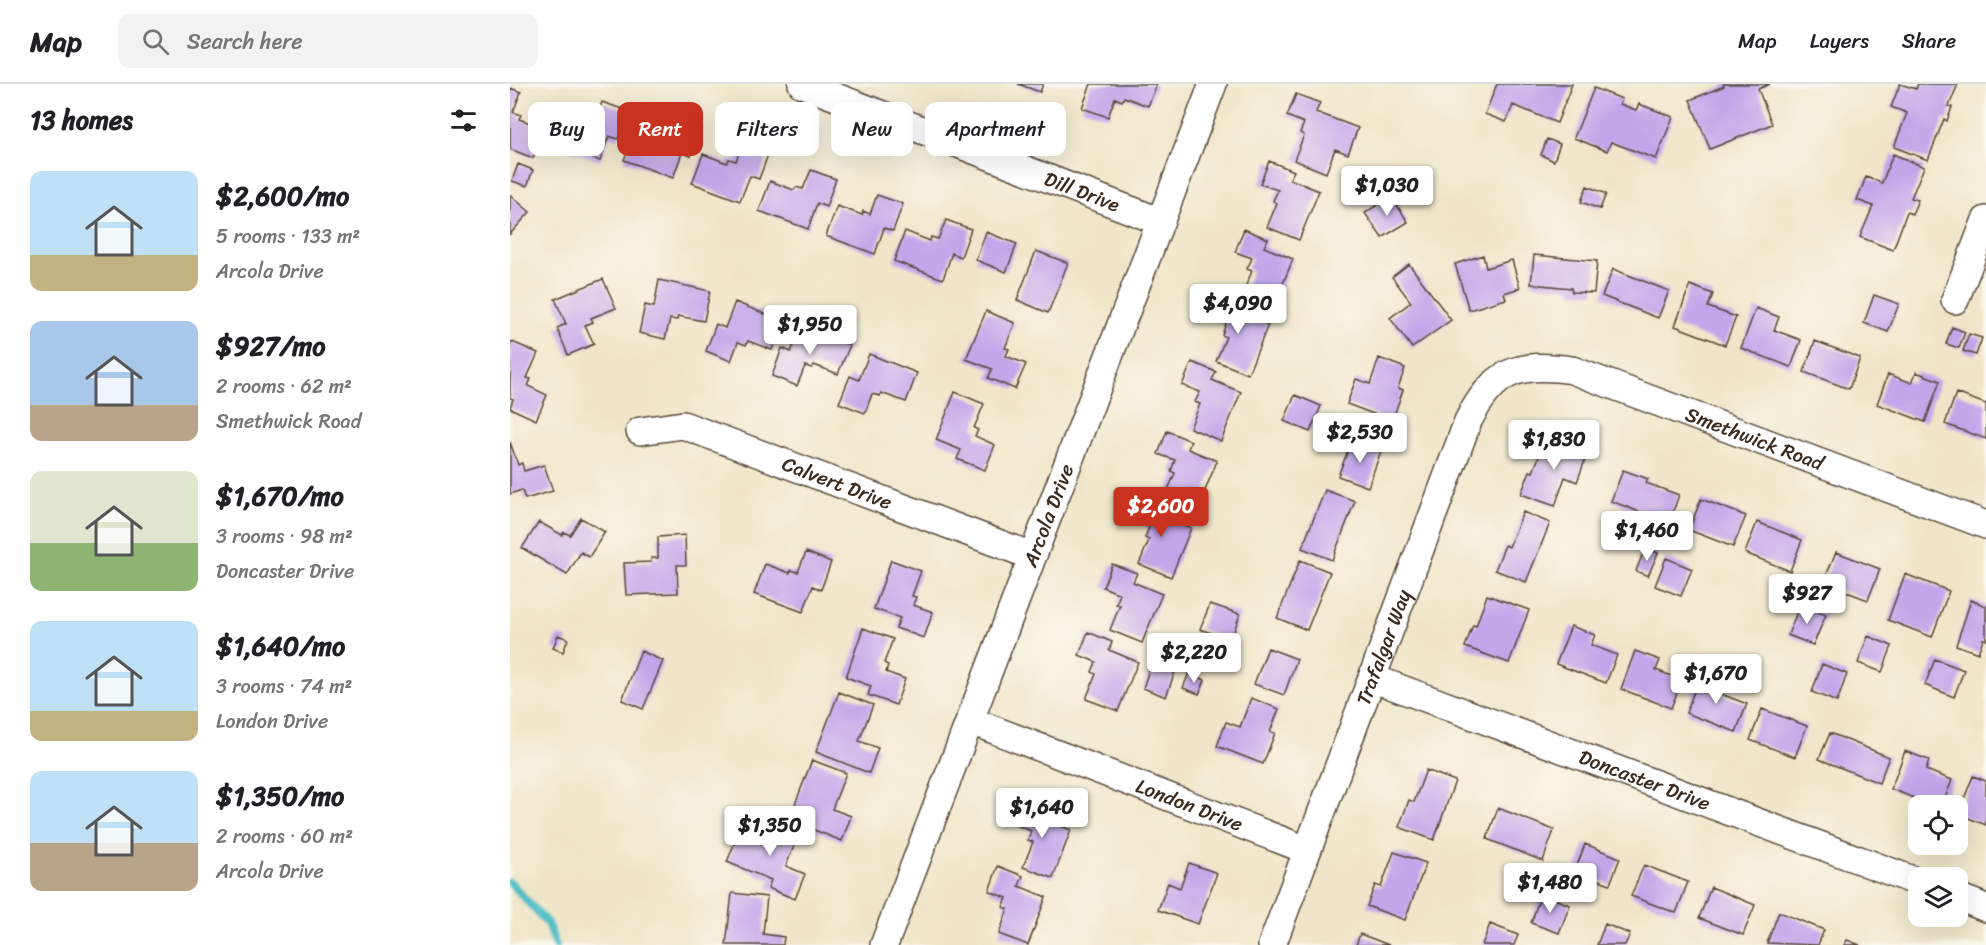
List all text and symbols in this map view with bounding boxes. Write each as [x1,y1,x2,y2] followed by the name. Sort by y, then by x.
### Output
[118,14,538,68] search box
[30,17,82,66] text: Map
[187,22,303,61] text: Search here
[1738,22,1777,60] text: Map
[1810,22,1869,60] text: Layers
[1902,22,1956,60] text: Share
[139,25,172,58] icon: search
[30,97,133,143] text: 13 homes
[528,102,605,156] chip: Buy
[617,102,703,156] chip: Rent
[715,102,819,156] chip: Filters
[831,102,913,156] chip: New
[925,102,1066,156] chip: Apartment
[447,104,480,137] icon: filters
[1039,162,1125,223] street label: Dill Drive
[1338,166,1436,217] pin: $1,030
[1355,168,1419,203] text: $1,030
[216,173,349,219] text: $2,600/mo
[78,195,150,267] icon: home
[216,219,360,254] text: 5 rooms · 133 m²
[216,254,324,289] text: Arcola Drive
[1189,284,1287,335] pin: $4,090
[1204,286,1272,321] text: $4,090
[761,305,859,356] pin: $1,950
[778,307,842,342] text: $1,950
[216,323,325,369] text: $927/mo
[78,345,150,417] icon: home
[216,369,352,404] text: 2 rooms · 62 m²
[1680,397,1830,481] street label: Smethwick Road
[216,404,361,439] text: Smethwick Road
[1311,413,1409,464] pin: $2,530
[1327,415,1393,450] text: $2,530
[1505,420,1603,471] pin: $1,830
[1522,422,1586,457] text: $1,830
[777,447,897,520] street label: Calvert Drive
[1013,459,1084,573] street label: Arcola Drive
[216,473,344,519] text: $1,670/mo
[1112,487,1210,538] pin: $2,600
[1127,489,1195,524] text: $2,600
[78,495,150,567] icon: home
[1598,511,1696,562] pin: $1,460
[1615,513,1679,548] text: $1,460
[216,519,353,554] text: 3 rooms · 98 m²
[216,554,354,589] text: Doncaster Drive
[1771,574,1843,625] pin: $927
[1783,576,1831,611] text: $927
[1346,584,1422,710] street label: Trafalgar Way
[216,623,345,669] text: $1,640/mo
[1145,633,1243,684] pin: $2,220
[1161,635,1227,670] text: $2,220
[78,645,150,717] icon: home
[1667,654,1765,705] pin: $1,670
[1685,656,1747,691] text: $1,670
[216,669,352,704] text: 3 rooms · 74 m²
[216,704,328,739] text: London Drive
[1574,740,1715,821] street label: Doncaster Drive
[1131,769,1248,842] street label: London Drive
[216,773,344,819] text: $1,350/mo
[993,788,1091,839] pin: $1,640
[1010,790,1074,825] text: $1,640
[78,795,150,867] icon: home
[1908,795,1968,927] map controls
[1908,795,1968,855] button: locate
[721,806,819,857] pin: $1,350
[738,808,802,843] text: $1,350
[216,819,353,854] text: 2 rooms · 60 m²
[216,854,324,889] text: Arcola Drive
[1501,863,1599,914] pin: $1,480
[1518,865,1582,900] text: $1,480
[1908,867,1968,927] button: layers

